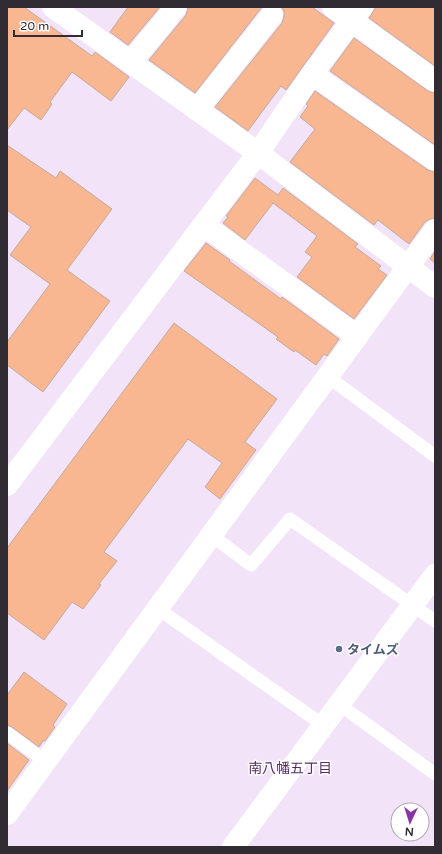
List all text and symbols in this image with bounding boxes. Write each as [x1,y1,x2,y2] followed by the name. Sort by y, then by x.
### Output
[14,12,82,38] scale bar
[20,19,49,33] text: 20 m
[347,642,399,658] place label: タイムズ
[334,644,344,654] marker: タイムズ
[248,760,332,777] district label: 南八幡五丁目
[390,802,430,842] north arrow
[404,825,414,838] text: N

